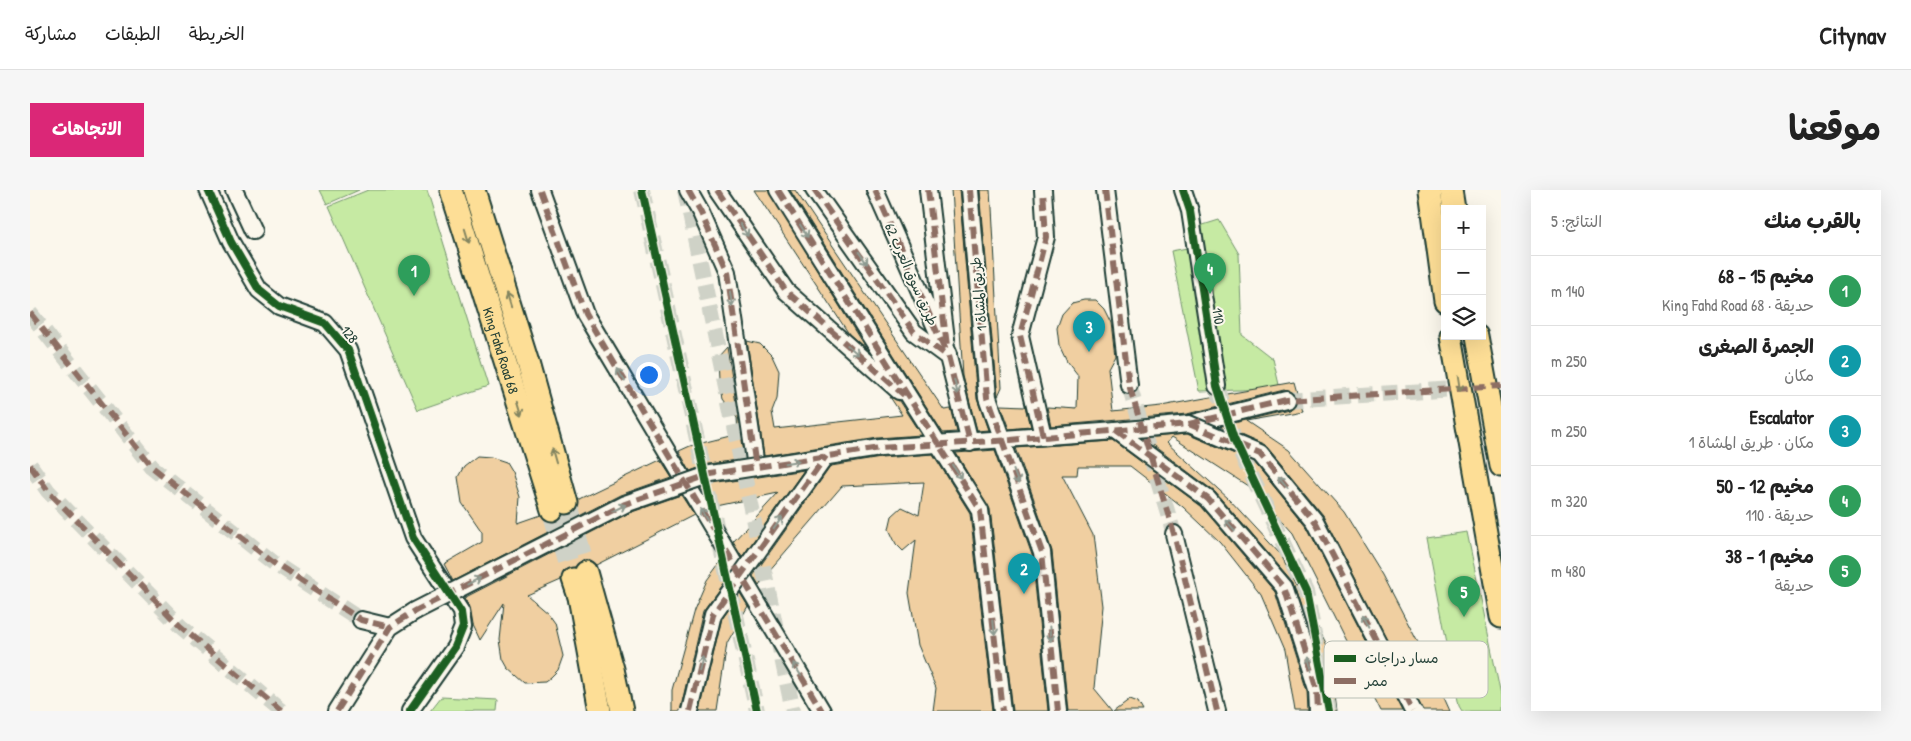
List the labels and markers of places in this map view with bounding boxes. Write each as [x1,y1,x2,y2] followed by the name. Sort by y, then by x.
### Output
[1194,253,1226,294] pin: 4
[398,255,430,296] pin: 1
[1073,311,1105,352] pin: 3
[1008,553,1040,594] pin: 2
[1448,576,1480,617] pin: 5

